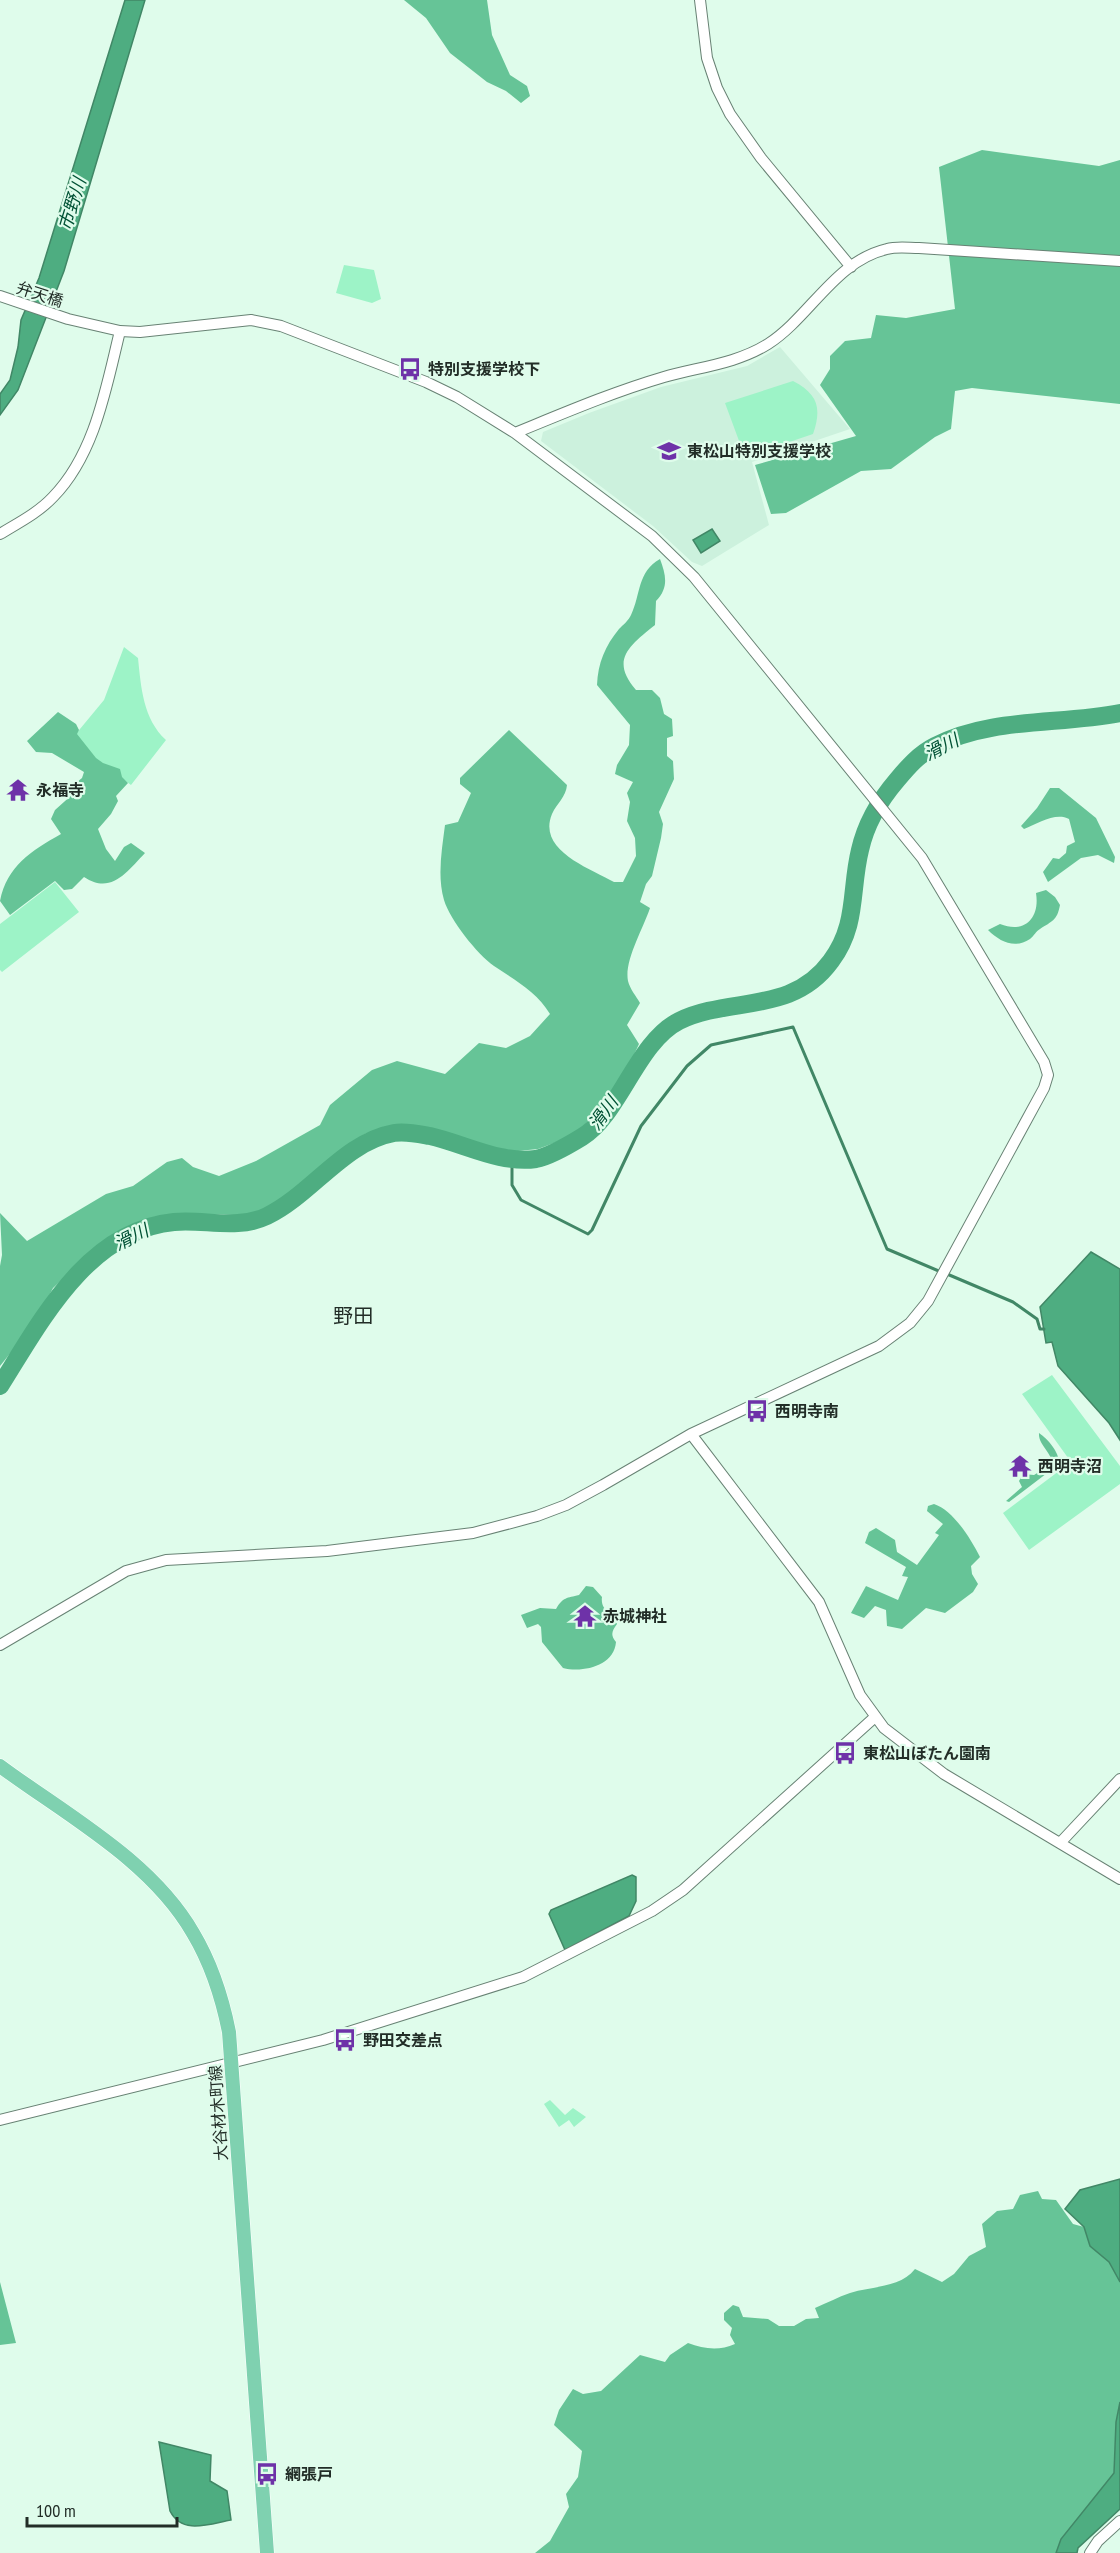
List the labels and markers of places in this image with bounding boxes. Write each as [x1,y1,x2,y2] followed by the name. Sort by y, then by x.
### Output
[397,356,423,382] bus stop icon: 特別支援学校下
[428,359,540,379] place label: 特別支援学校下
[656,438,682,464] school or university icon: 東松山特別支援学校
[687,441,831,461] place label: 東松山特別支援学校
[5,777,31,803] temple icon: 永福寺
[36,780,84,800] place label: 永福寺
[744,1398,770,1424] bus stop icon: 西明寺南
[775,1401,839,1421] place label: 西明寺南
[1007,1453,1033,1479] temple icon: 西明寺沼
[1038,1456,1102,1476] place label: 西明寺沼
[572,1603,598,1629] temple icon: 赤城神社
[603,1606,667,1626] place label: 赤城神社
[832,1740,858,1766] bus stop icon: 東松山ぼたん園南
[863,1743,991,1763] place label: 東松山ぼたん園南
[332,2027,358,2053] bus stop icon: 野田交差点
[363,2030,443,2050] place label: 野田交差点
[254,2461,280,2487] bus stop icon: 網張戸
[285,2464,333,2484] place label: 網張戸

